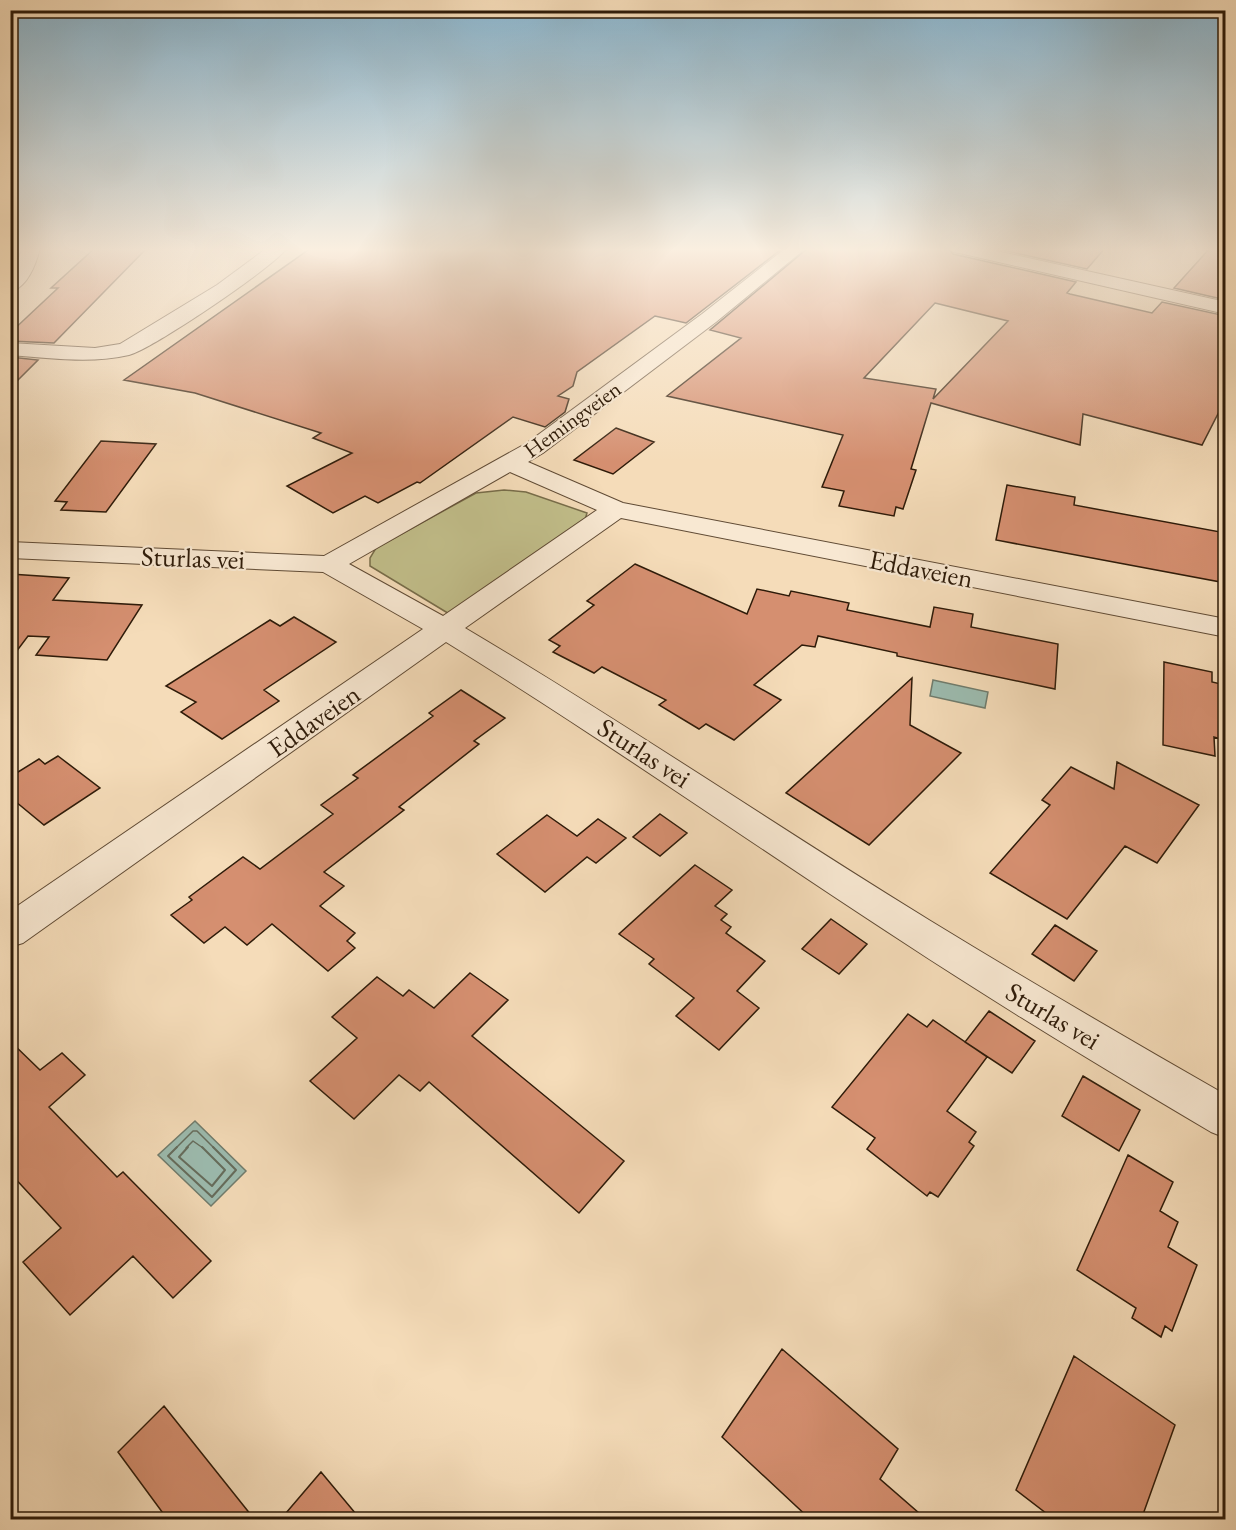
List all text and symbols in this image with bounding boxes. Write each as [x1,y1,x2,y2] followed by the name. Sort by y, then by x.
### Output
[518,374,627,464] street label: Hemingveien
[140,538,246,577] street label: Sturlas vei
[866,541,976,596] street label: Eddaveien
[261,676,367,765] street label: Eddaveien
[591,710,698,796] street label: Sturlas vei
[1000,974,1107,1058] street label: Sturlas vei

